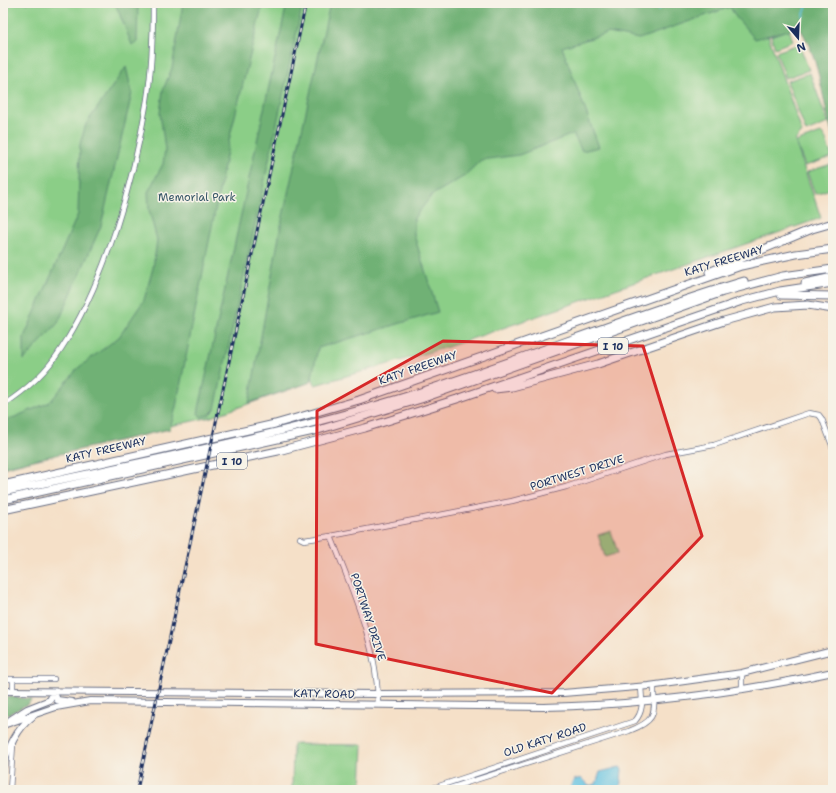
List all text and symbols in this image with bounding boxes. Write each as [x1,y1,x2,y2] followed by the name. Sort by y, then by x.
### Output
[778,18,818,58] north arrow
[794,38,808,56] text: N
[158,190,236,205] park label: Memorial Park
[682,242,766,280] street label: KATY FREEWAY
[598,338,628,354] road number: I 10
[377,347,460,388] street label: KATY FREEWAY
[64,433,148,467] street label: KATY FREEWAY
[528,452,626,494] street label: PORTWEST DRIVE
[217,453,247,469] road number: I 10
[347,571,389,663] street label: PORTWAY DRIVE
[293,686,355,702] street label: KATY ROAD
[502,720,588,760] street label: OLD KATY ROAD

